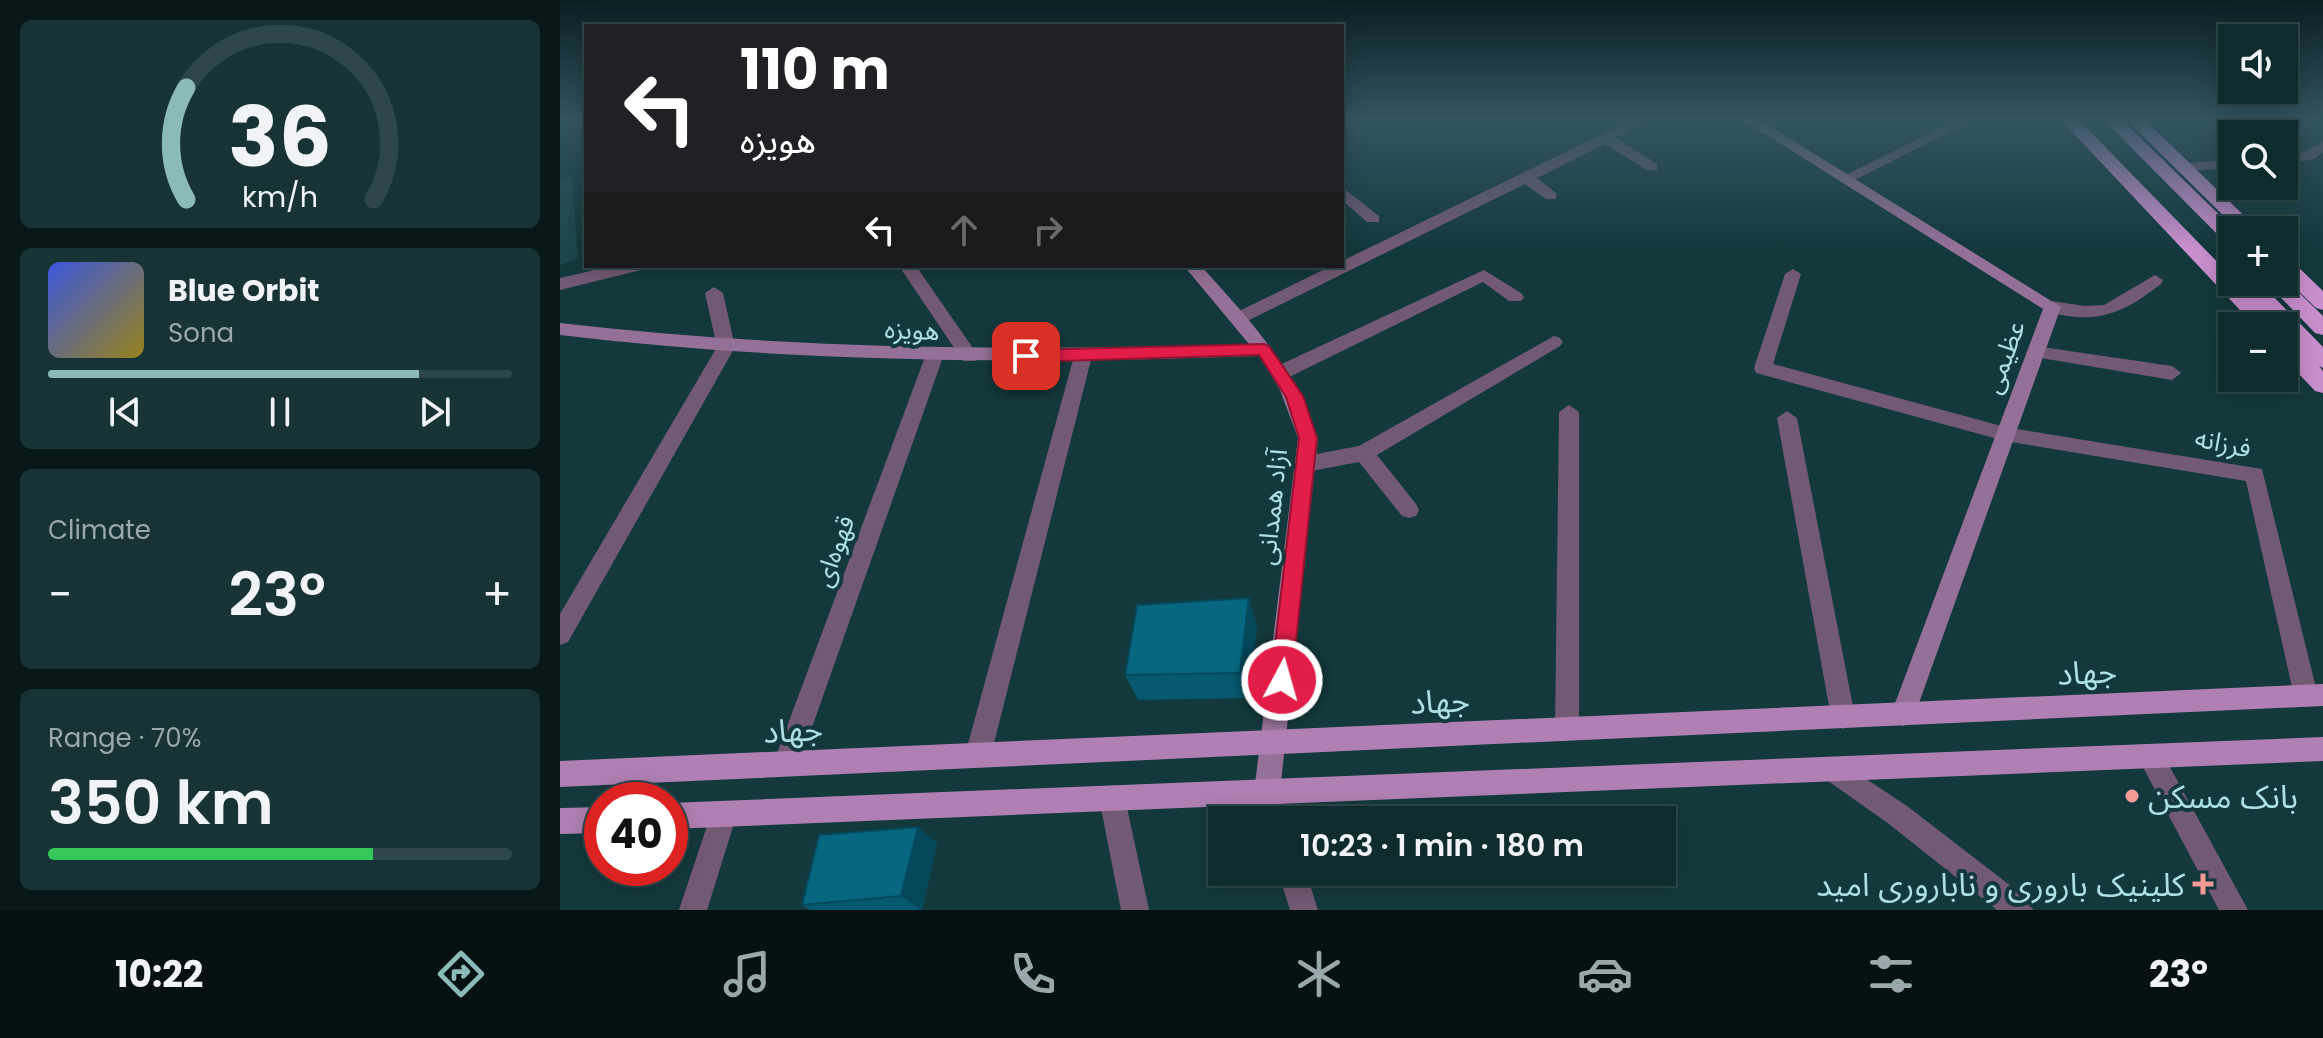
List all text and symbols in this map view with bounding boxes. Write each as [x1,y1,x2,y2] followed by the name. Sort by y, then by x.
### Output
[2218,24,2298,392] map controls
[2218,24,2298,104] button: sound
[740,30,890,109] text: 110 m
[608,56,712,160] icon: left
[228,79,332,195] text: 36
[740,115,816,166] text: هویزه
[2218,120,2298,200] button: search
[242,177,318,217] text: km/h
[858,208,902,252] icon: left
[942,208,986,252] icon: ahead
[1026,208,1070,252] icon: right
[2218,216,2298,296] button: +
[168,269,320,312] text: Blue Orbit
[884,311,940,349] street label: هویزه
[2218,312,2298,392] button: −
[168,315,234,351] text: Sona
[1974,315,2034,399] street label: عظیمی
[992,322,1060,390] pin
[1004,334,1048,378] icon: arrive
[103,390,147,434] icon: previous
[258,390,302,434] icon: pause
[413,390,457,434] icon: next
[2192,420,2254,466] street label: فرزانه
[1248,446,1296,567] street label: آزاد همدانی
[805,510,863,592] street label: قهوه‌ای
[48,512,151,548] text: Climate
[229,553,326,637] text: 23°
[48,564,72,625] text: −
[482,564,512,625] text: +
[1240,638,1324,722] position arrow
[2056,648,2118,696] street label: جهاد
[1409,677,1471,725] street label: جهاد
[762,706,824,754] street label: جهاد
[48,720,201,756] text: Range · 70%
[48,761,274,845] text: 350 km
[2148,774,2298,819] place label: بانک مسکن
[584,782,688,886] speed limit sign: 40
[2123,787,2141,805] marker: بانک مسکن
[1300,824,1584,867] text: 10:23 · 1 min · 180 m
[1816,862,2186,907] place label: کلینیک باروری و ناباروری امید
[2192,873,2214,895] marker: کلینیک باروری و ناباروری امید
[433,946,489,1002] icon: directions
[719,946,775,1002] icon: music
[1005,946,1061,1002] icon: phone
[1291,946,1347,1002] icon: climate
[1577,946,1633,1002] icon: car
[1863,946,1919,1002] icon: filters
[115,949,203,1000] text: 10:22
[2149,949,2208,1000] text: 23°

